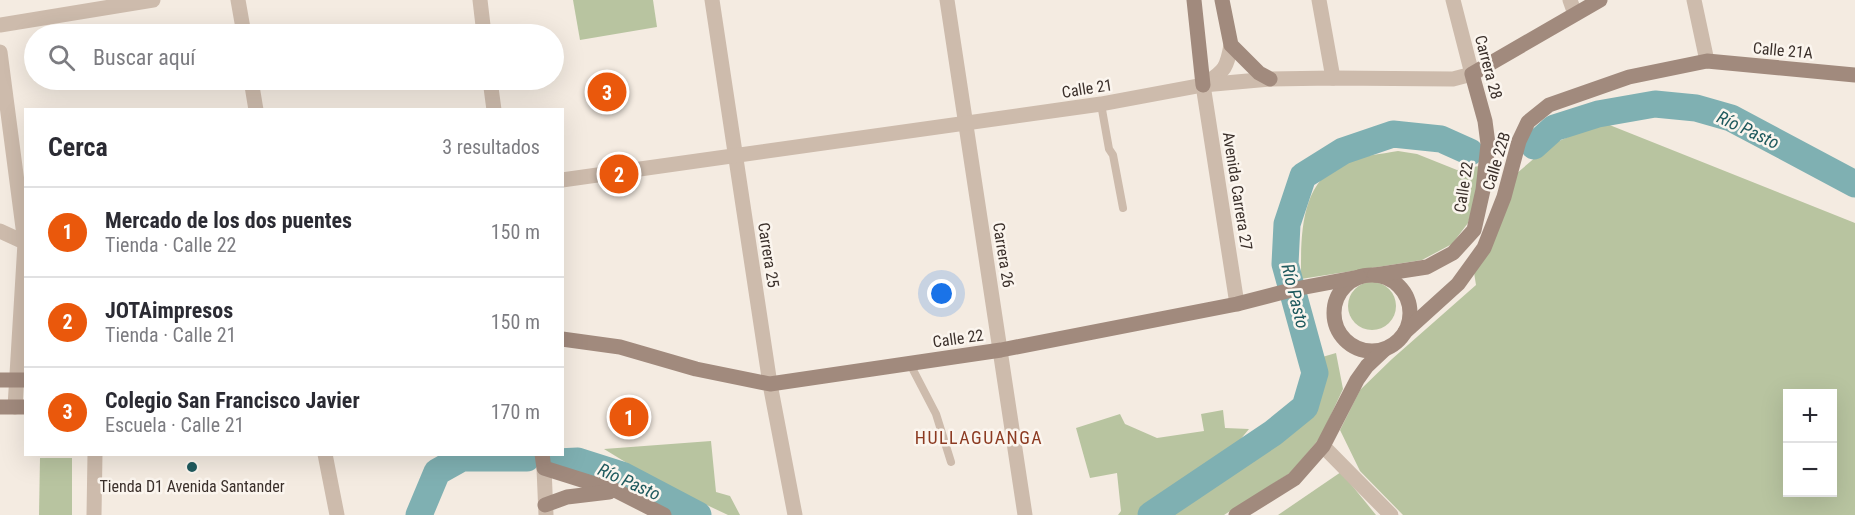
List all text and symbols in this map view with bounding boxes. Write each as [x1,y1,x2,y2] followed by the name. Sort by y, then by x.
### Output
[24,24,564,90] search box
[1471,33,1506,101] street label: Carrera 28
[1752,38,1814,63] street label: Calle 21A
[45,41,78,74] icon: search
[93,45,196,70] text: Buscar aquí
[588,70,626,115] pin: 3
[1060,75,1114,102] street label: Calle 21
[1714,106,1783,153] water label: Río Pasto
[1479,130,1514,193] street label: Calle 22B
[1219,131,1256,252] street label: Avenida Carrera 27
[48,132,108,162] text: Cerca
[442,135,540,159] text: 3 resultados
[600,152,638,196] pin: 2
[1450,160,1477,214] street label: Calle 22
[105,208,352,233] text: Mercado de los dos puentes
[62,220,73,244] text: 1
[491,220,540,244] text: 150 m
[754,221,783,289] street label: Carrera 25
[989,221,1018,289] street label: Carrera 26
[105,233,236,257] text: Tienda · Calle 22
[1277,261,1314,330] water label: Río Pasto
[927,279,956,308] your location
[105,298,233,323] text: JOTAimpresos
[62,310,73,334] text: 2
[491,310,540,334] text: 150 m
[105,323,236,347] text: Tienda · Calle 21
[931,326,985,351] street label: Calle 22
[105,388,360,413] text: Colegio San Francisco Javier
[1783,389,1837,497] map controls
[1783,389,1837,443] button: +
[610,394,648,440] pin: 1
[62,400,73,424] text: 3
[491,400,540,424] text: 170 m
[105,413,244,437] text: Escuela · Calle 21
[915,427,1043,448] district label: HULLAGUANGA
[1783,443,1837,497] button: −
[595,459,664,505] water label: Río Pasto
[185,460,199,474] marker: Tienda D1 Avenida Santander
[99,477,285,496] place label: Tienda D1 Avenida Santander

